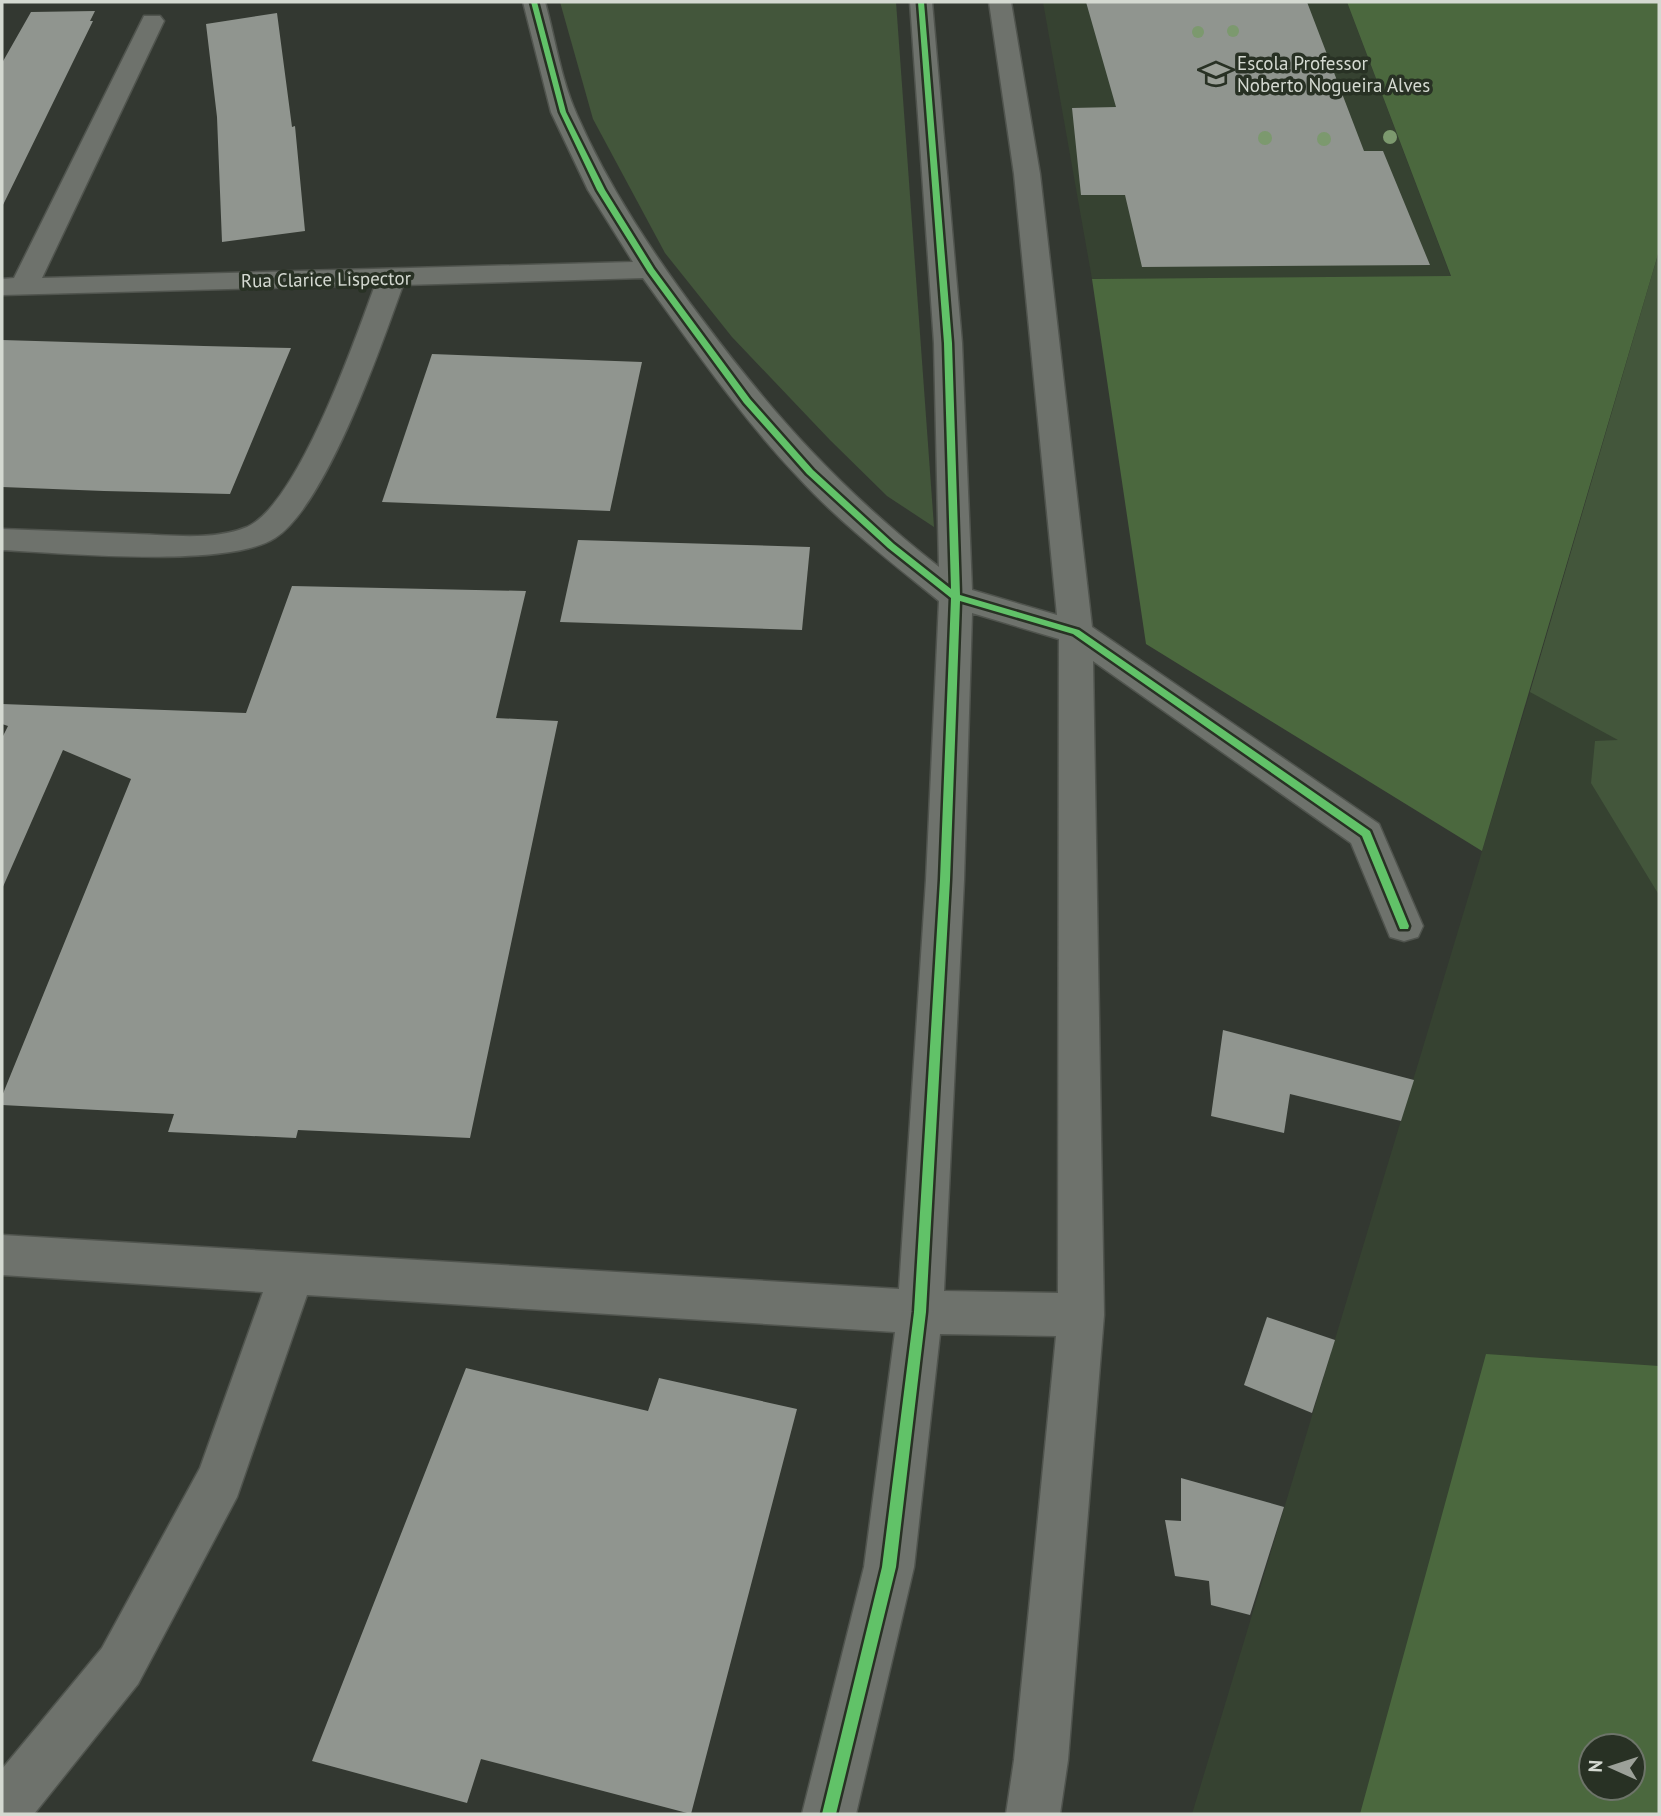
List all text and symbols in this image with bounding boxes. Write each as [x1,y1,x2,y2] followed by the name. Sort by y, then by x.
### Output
[1237,51,1430,97] place label: Escola Professor Noberto Nogueira Alves
[1201,59,1231,89] school or university icon: Escola Professor Noberto Nogueira Alves
[241,266,412,292] street label: Rua Clarice Lispector
[1577,1732,1647,1802] north arrow
[1583,1759,1607,1773] text: N

